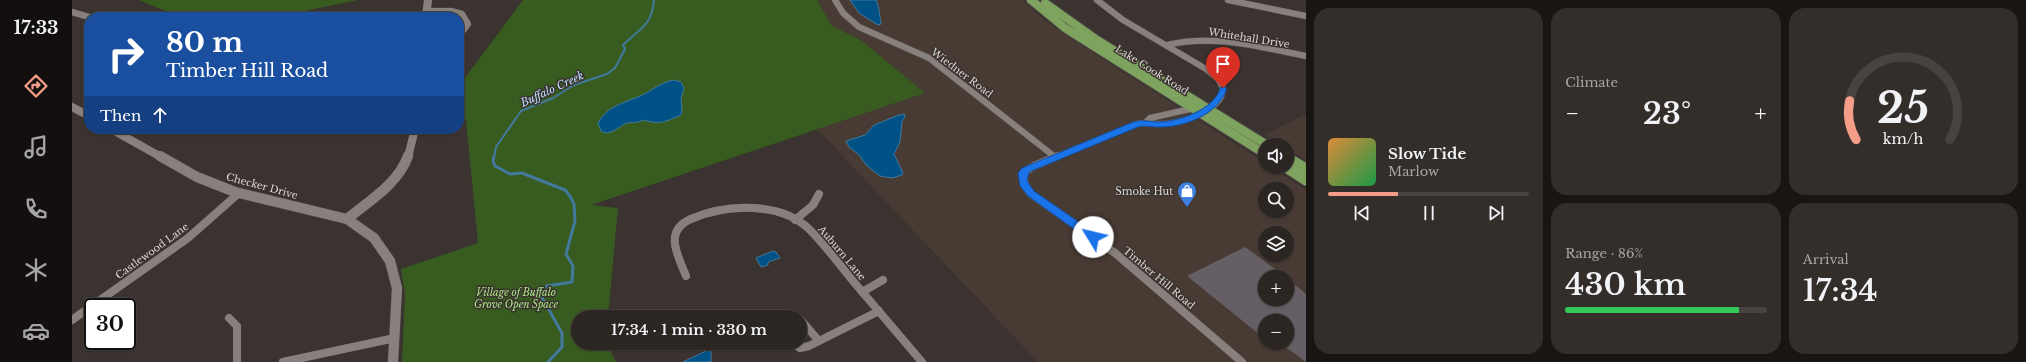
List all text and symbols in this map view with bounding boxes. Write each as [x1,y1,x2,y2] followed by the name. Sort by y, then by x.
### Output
[13,17,59,39] text: 17:33
[166,25,243,60] text: 80 m
[1206,25,1291,51] street label: Whitehall Drive
[100,28,152,80] icon: right
[1113,42,1191,98] street label: Lake Cook Road
[928,45,996,101] street label: Wiedner Road
[1206,47,1240,88] pin
[1212,53,1234,75] icon: arrive
[166,60,328,82] text: Timber Hill Road
[517,68,586,110] water label: Buffalo Creek
[22,72,50,100] icon: directions
[1565,74,1618,91] text: Climate
[1877,82,1929,133] text: 25
[1643,95,1691,132] text: 23°
[1565,100,1579,127] text: −
[1755,100,1767,127] text: +
[149,104,171,126] icon: ahead
[100,106,141,125] text: Then
[1883,129,1924,147] text: km/h
[22,133,50,161] icon: music
[1258,138,1294,350] map controls
[1258,138,1294,174] button: sound
[1388,144,1466,163] text: Slow Tide
[1388,163,1439,180] text: Marlow
[225,170,299,202] street label: Checker Drive
[1176,180,1198,208] shop icon: Smoke Hut
[1258,182,1294,218] button: search
[1115,185,1173,198] place label: Smoke Hut
[22,195,50,223] icon: phone
[1351,202,1373,224] icon: previous
[1418,202,1440,224] icon: pause
[1485,202,1507,224] icon: next
[1072,216,1114,258] position arrow
[113,220,191,282] street label: Castlewood Lane
[815,222,869,283] street label: Auburn Lane
[1258,226,1294,262] button: layers
[1120,244,1198,312] street label: Timber Hill Road
[1565,245,1643,262] text: Range · 86%
[1803,251,1849,268] text: Arrival
[22,256,50,284] icon: climate
[1565,266,1686,303] text: 430 km
[1258,270,1294,306] button: +
[1803,272,1878,309] text: 17:34
[474,286,558,311] park label: Village of Buffalo Grove Open Space
[84,298,136,350] speed limit sign: 30
[1258,314,1294,350] button: −
[22,317,50,345] icon: car
[611,320,767,339] text: 17:34 · 1 min · 330 m

